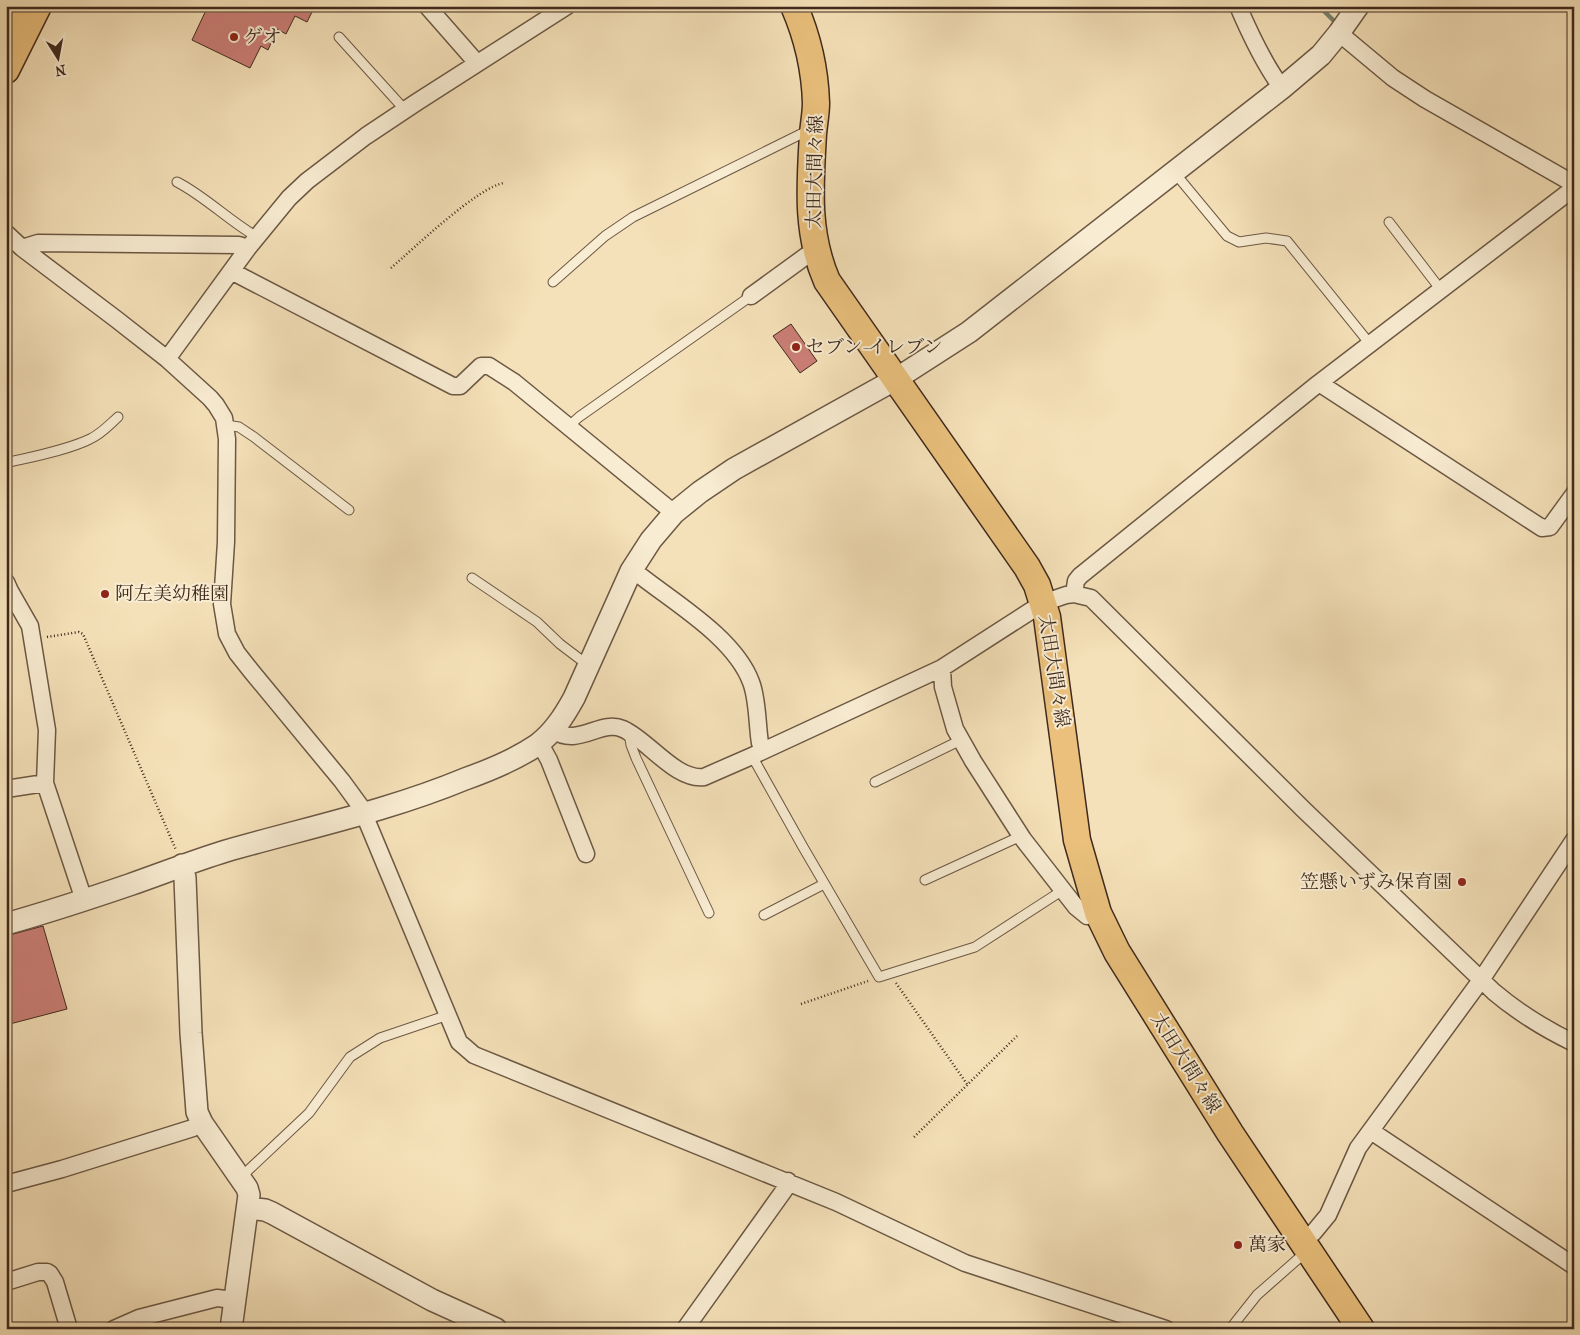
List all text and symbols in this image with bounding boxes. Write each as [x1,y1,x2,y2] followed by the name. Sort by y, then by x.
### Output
[244,26,282,48] place label: ゲオ
[228,31,240,43] marker: ゲオ
[32,32,82,82] north arrow
[53,61,67,80] text: N
[803,115,827,229] street label: 太田大間々線
[806,336,942,358] place label: セブン-イレブン
[790,341,802,353] marker: セブン-イレブン
[115,583,229,605] place label: 阿左美幼稚園
[99,588,111,600] marker: 阿左美幼稚園
[1034,613,1074,729] street label: 太田大間々線
[1300,871,1452,893] place label: 笠懸いずみ保育園
[1456,876,1468,888] marker: 笠懸いずみ保育園
[1146,1009,1226,1117] street label: 太田大間々線
[1248,1234,1286,1256] place label: 萬家
[1232,1239,1244,1251] marker: 萬家

